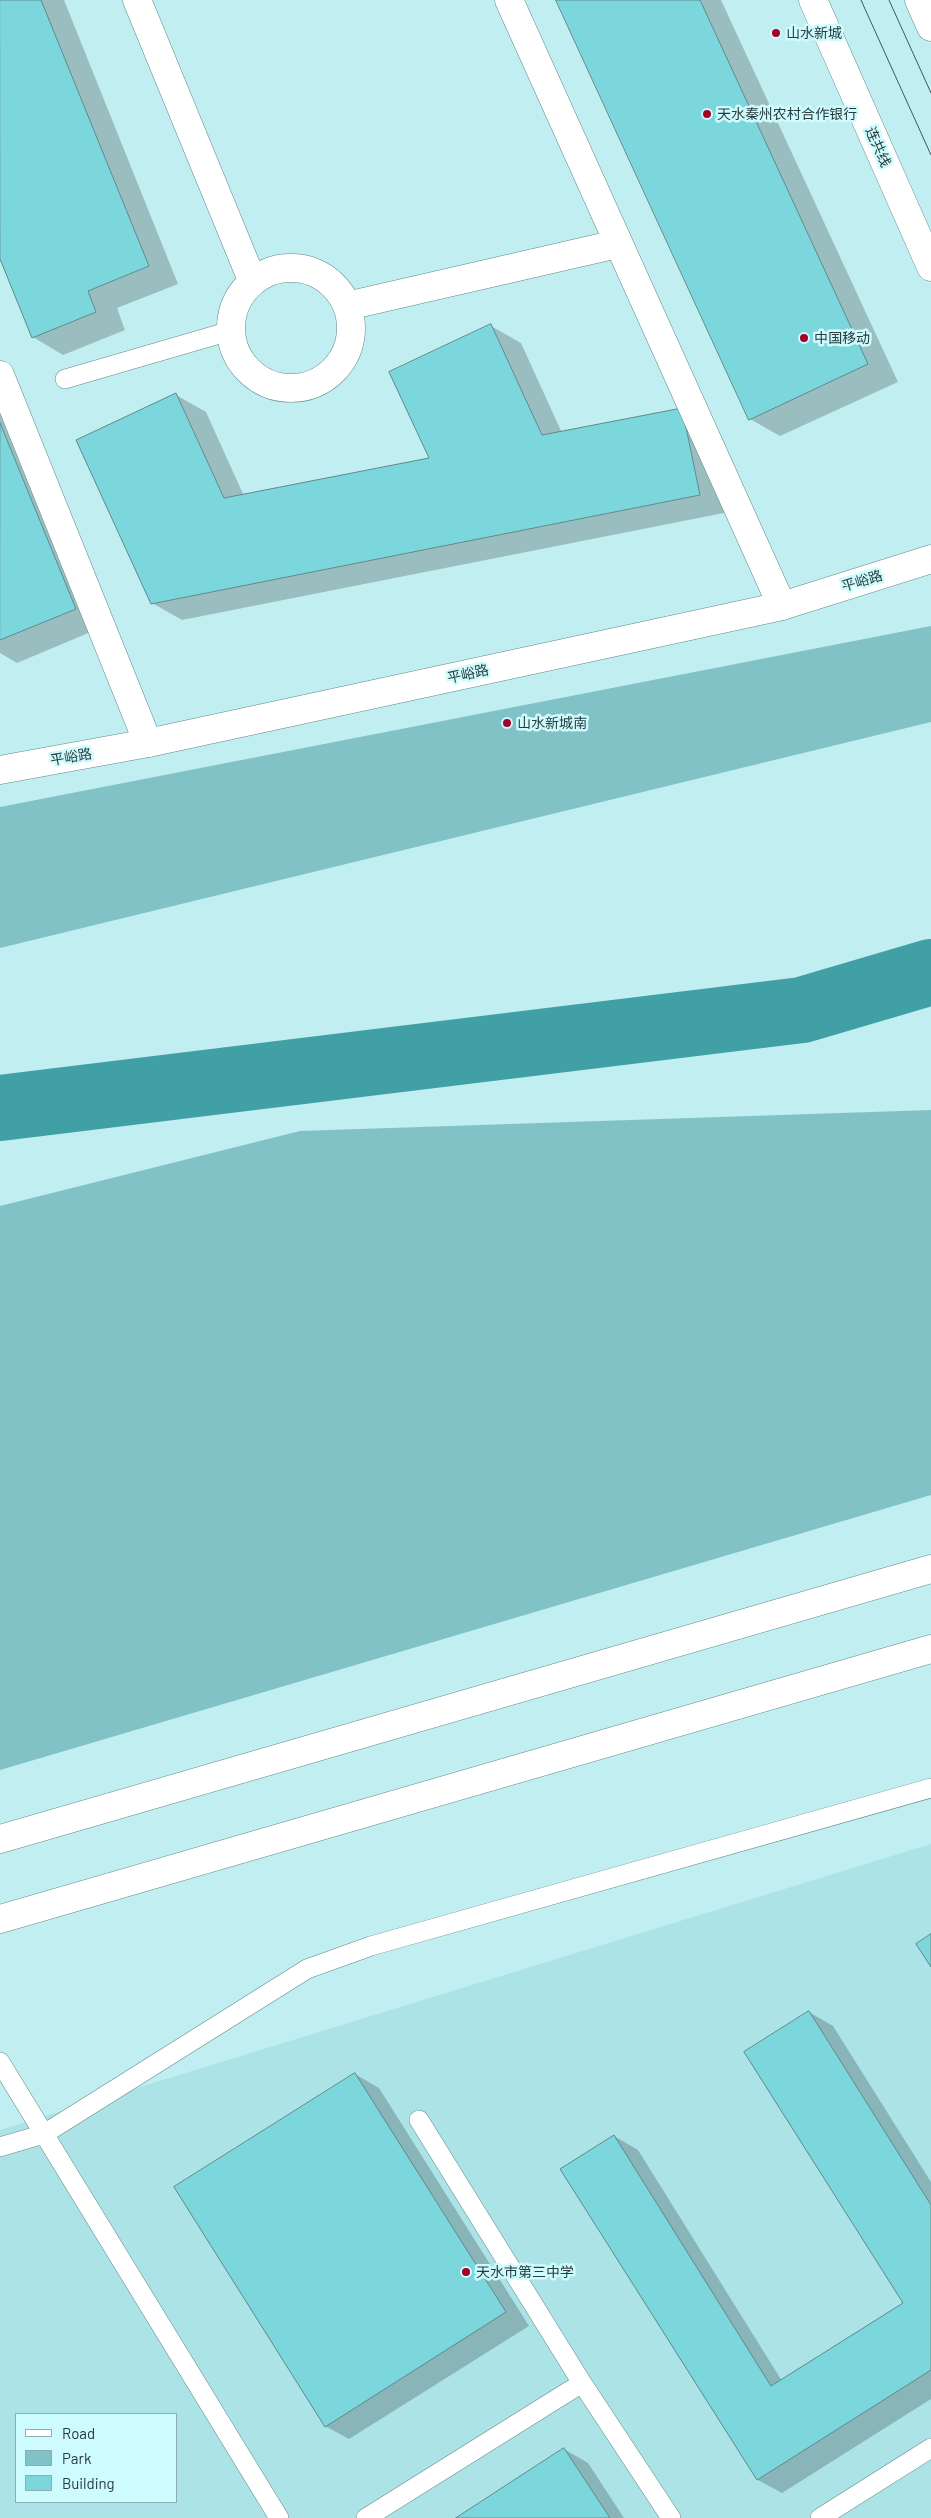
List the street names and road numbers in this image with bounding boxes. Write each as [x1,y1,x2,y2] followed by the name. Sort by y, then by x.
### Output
[862,124,894,170] street label: 连共线
[839,567,885,595] street label: 平峪路
[446,661,490,687] street label: 平峪路
[49,745,93,769] street label: 平峪路

